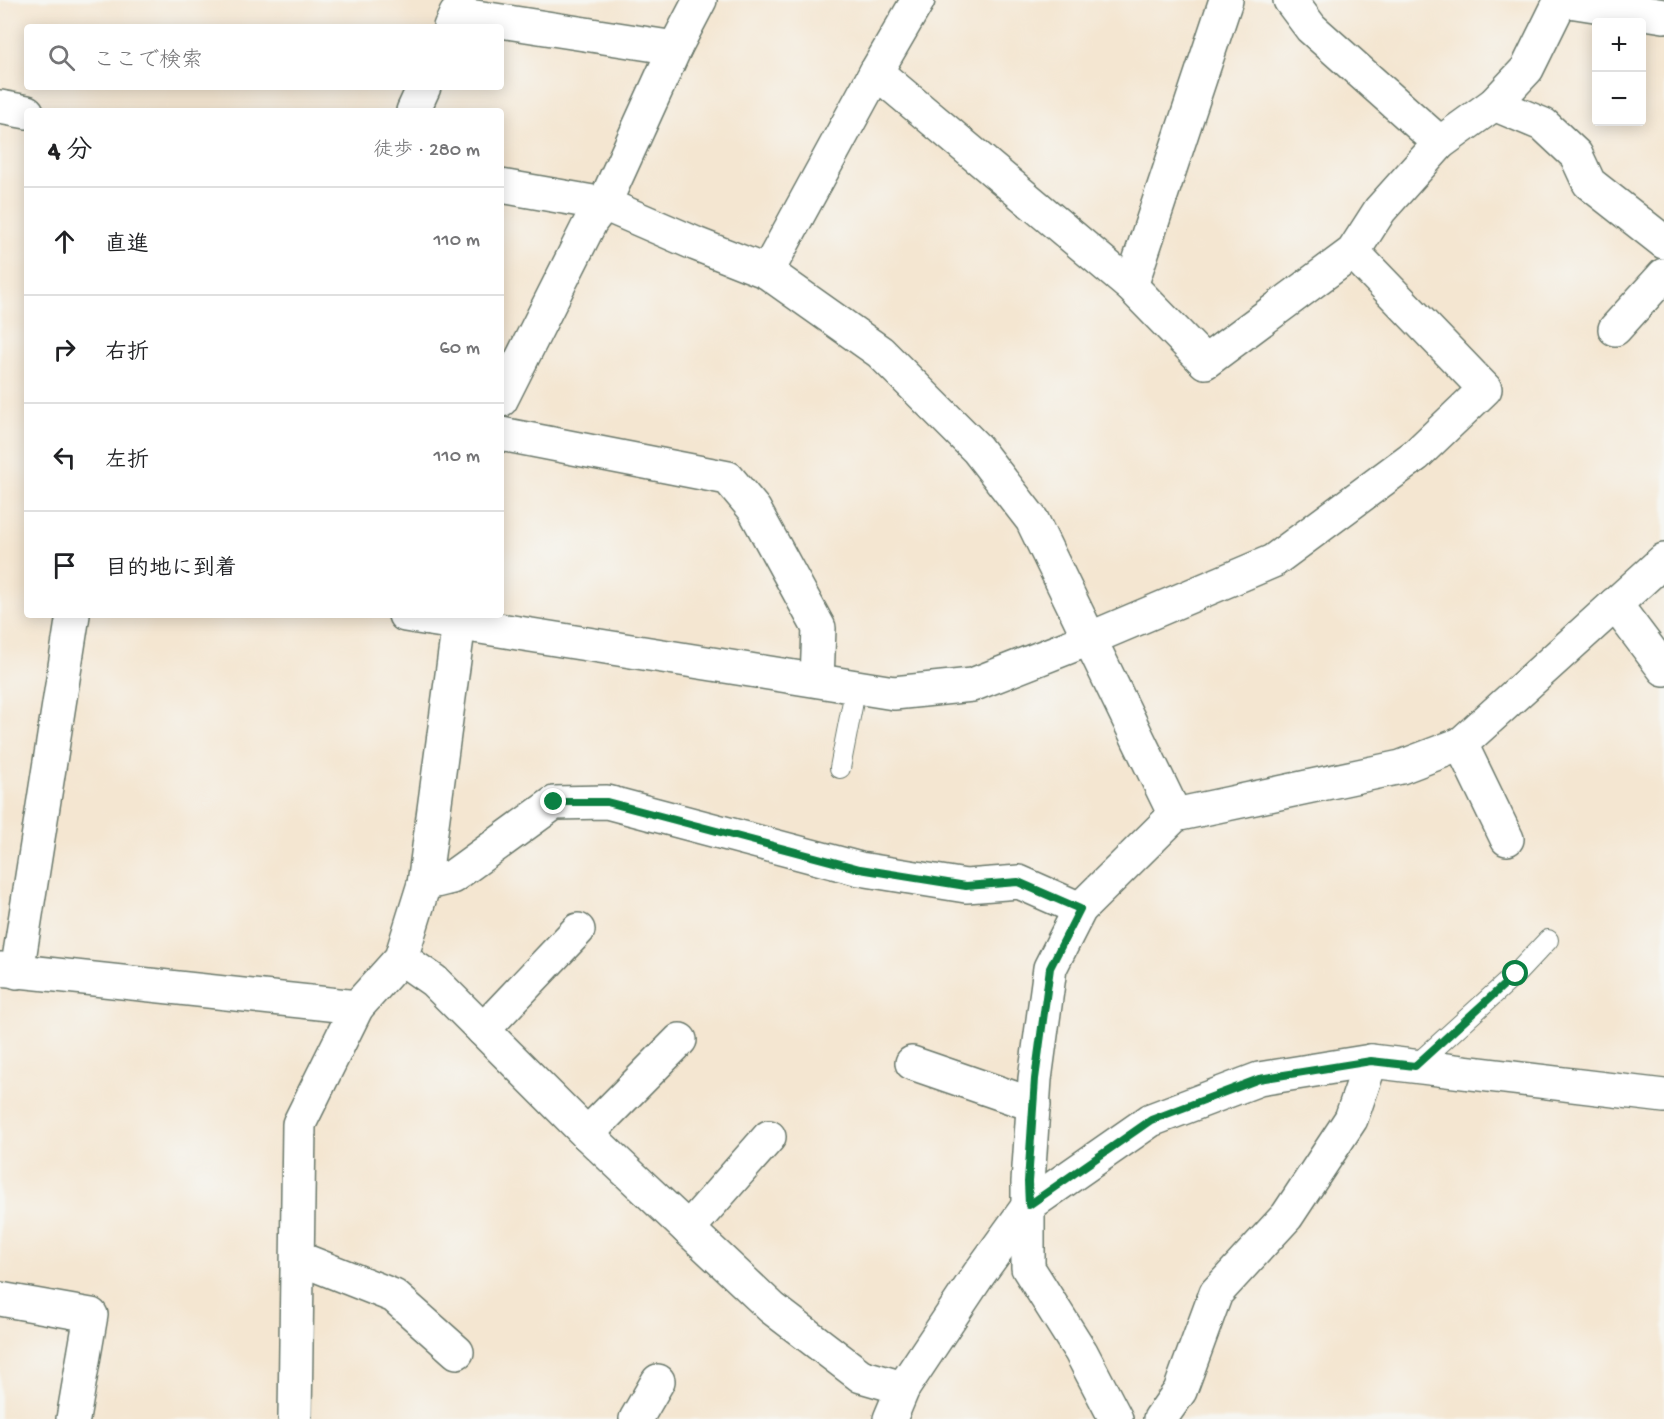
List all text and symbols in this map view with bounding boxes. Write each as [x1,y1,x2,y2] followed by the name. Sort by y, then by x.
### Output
[1592,18,1646,126] map controls
[1592,18,1646,72] button: +
[24,24,504,90] search box
[45,41,78,74] icon: search
[93,49,203,75] text: ここで検索
[1592,72,1646,126] button: −
[48,137,92,168] text: 4 分
[373,140,480,163] text: 徒歩 · 280 m
[48,225,81,258] icon: ahead
[434,230,480,253] text: 110 m
[105,233,149,259] text: 直進
[48,333,81,366] icon: right
[440,338,480,361] text: 60 m
[105,341,149,367] text: 右折
[48,441,81,474] icon: left
[434,446,480,469] text: 110 m
[105,449,149,475] text: 左折
[48,549,81,582] icon: arrive
[105,557,237,583] text: 目的地に到着
[540,788,566,814] route end
[1502,960,1528,986] route start

